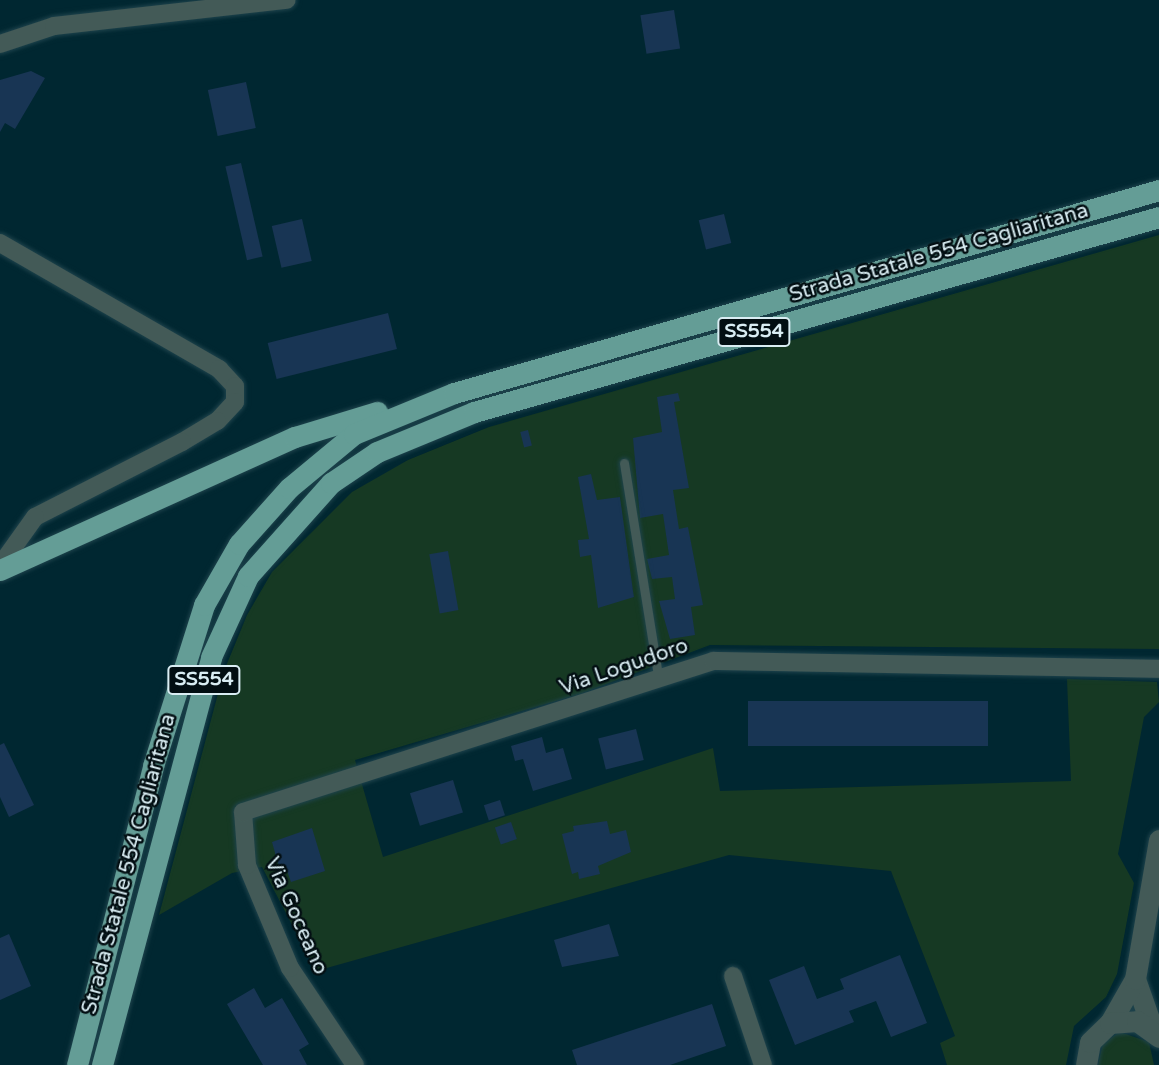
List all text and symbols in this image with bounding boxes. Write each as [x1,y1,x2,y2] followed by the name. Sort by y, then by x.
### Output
[787,198,1091,308] street label: Strada Statale 554 Cagliaritana
[717,316,791,348] road number: SS554
[556,633,692,701] street label: Via Logudoro
[167,664,241,695] road number: SS554
[77,711,181,1017] street label: Strada Statale 554 Cagliaritana
[259,853,333,979] street label: Via Goceano

